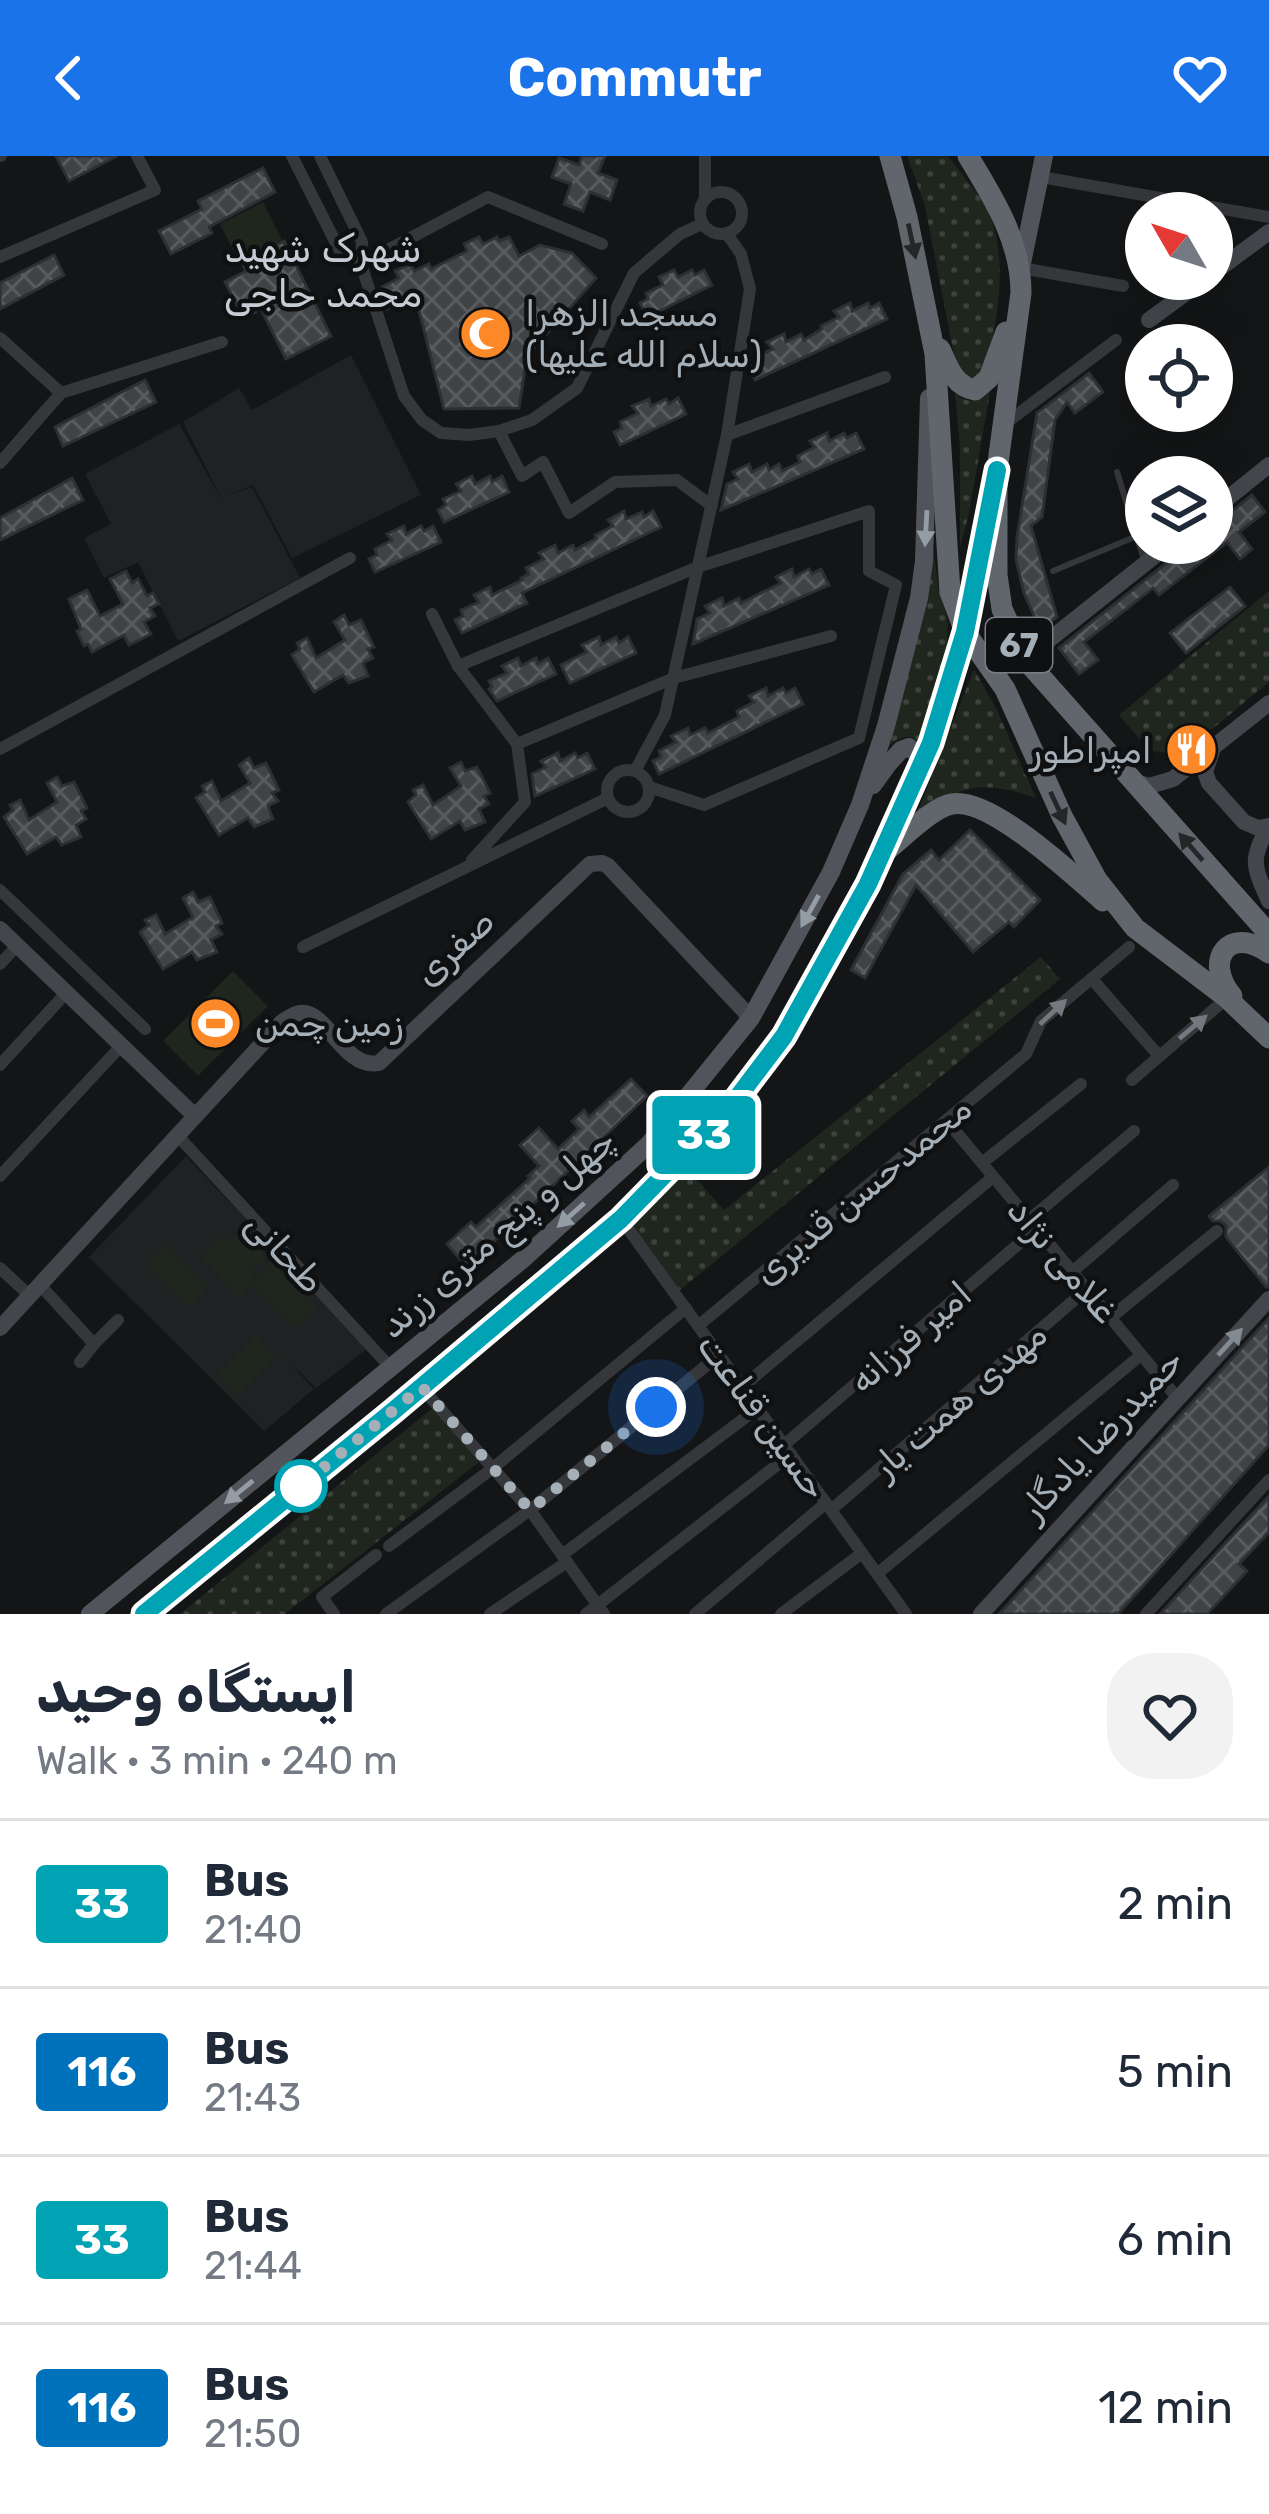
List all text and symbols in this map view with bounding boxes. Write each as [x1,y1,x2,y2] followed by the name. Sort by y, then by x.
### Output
[36,45,102,111] icon: back
[1167,45,1233,111] icon: heart
[507,46,762,110] text: Commutr
[1125,192,1233,300] north arrow
[1125,192,1233,564] map controls
[904,222,923,260] one-way arrow
[224,226,422,317] district label: شهرک شهید محمد حاجی
[525,292,762,378] place label: مسجد الزهرا (سلام الله علیها)
[458,306,514,362] mosque icon: مسجد الزهرا (سلام الله علیها)
[1125,324,1233,432] button: locate
[1125,456,1233,564] button: layers
[916,510,935,548] one-way arrow
[986,618,1052,672] road number: 67
[1163,722,1219,778] restaurant icon: امپراطور
[1028,729,1152,774] place label: امپراطور
[1048,791,1068,826] one-way arrow
[1179,832,1205,862] one-way arrow
[800,893,821,928] one-way arrow
[405,899,503,995] street label: صفری
[188,995,244,1051] sports icon: زمین چمن
[1039,999,1068,1026] one-way arrow
[255,1002,403,1045] place label: زمین چمن
[1178,1015,1208,1041] one-way arrow
[744,1086,980,1294] street label: محمدحسن قدیری
[650,1096,758,1174] line badge: 33
[676,1110,732,1160] text: 33
[370,1119,626,1350] street label: چهل و پنج متری زرند
[998,1189,1128,1331] street label: غلامی نژاد
[556,1201,585,1228] one-way arrow
[237,1202,333,1302] street label: طحانی
[840,1272,980,1402] street label: امیر فرزانه
[861,1312,1055,1489] street label: مهدی همت یار
[688,1325,838,1507] street label: حسین قناعت
[1216,1327,1243,1357] one-way arrow
[1009,1339,1192,1531] street label: حمیدرضا یادگار
[626,1377,686,1437] your location
[276,1461,326,1511] unlabelled marker
[224,1479,255,1504] one-way arrow
[1107,1653,1233,1779] button: heart
[36,1659,357,1726] text: ایستگاه وحید
[36,1738,398,1784] text: Walk · 3 min · 240 m
[204,1854,289,1907] text: Bus
[1117,1877,1233,1930] text: 2 min
[74,1879,130,1929] text: 33
[204,1907,303,1953] text: 21:40
[204,2022,289,2075] text: Bus
[1117,2045,1233,2098] text: 5 min
[67,2047,137,2097] text: 116
[204,2075,301,2121] text: 21:43
[204,2190,289,2243] text: Bus
[1117,2213,1233,2266] text: 6 min
[74,2215,130,2265] text: 33
[204,2243,302,2289] text: 21:44
[204,2358,289,2411] text: Bus
[1098,2381,1233,2434] text: 12 min
[67,2383,137,2433] text: 116
[204,2411,302,2457] text: 21:50

